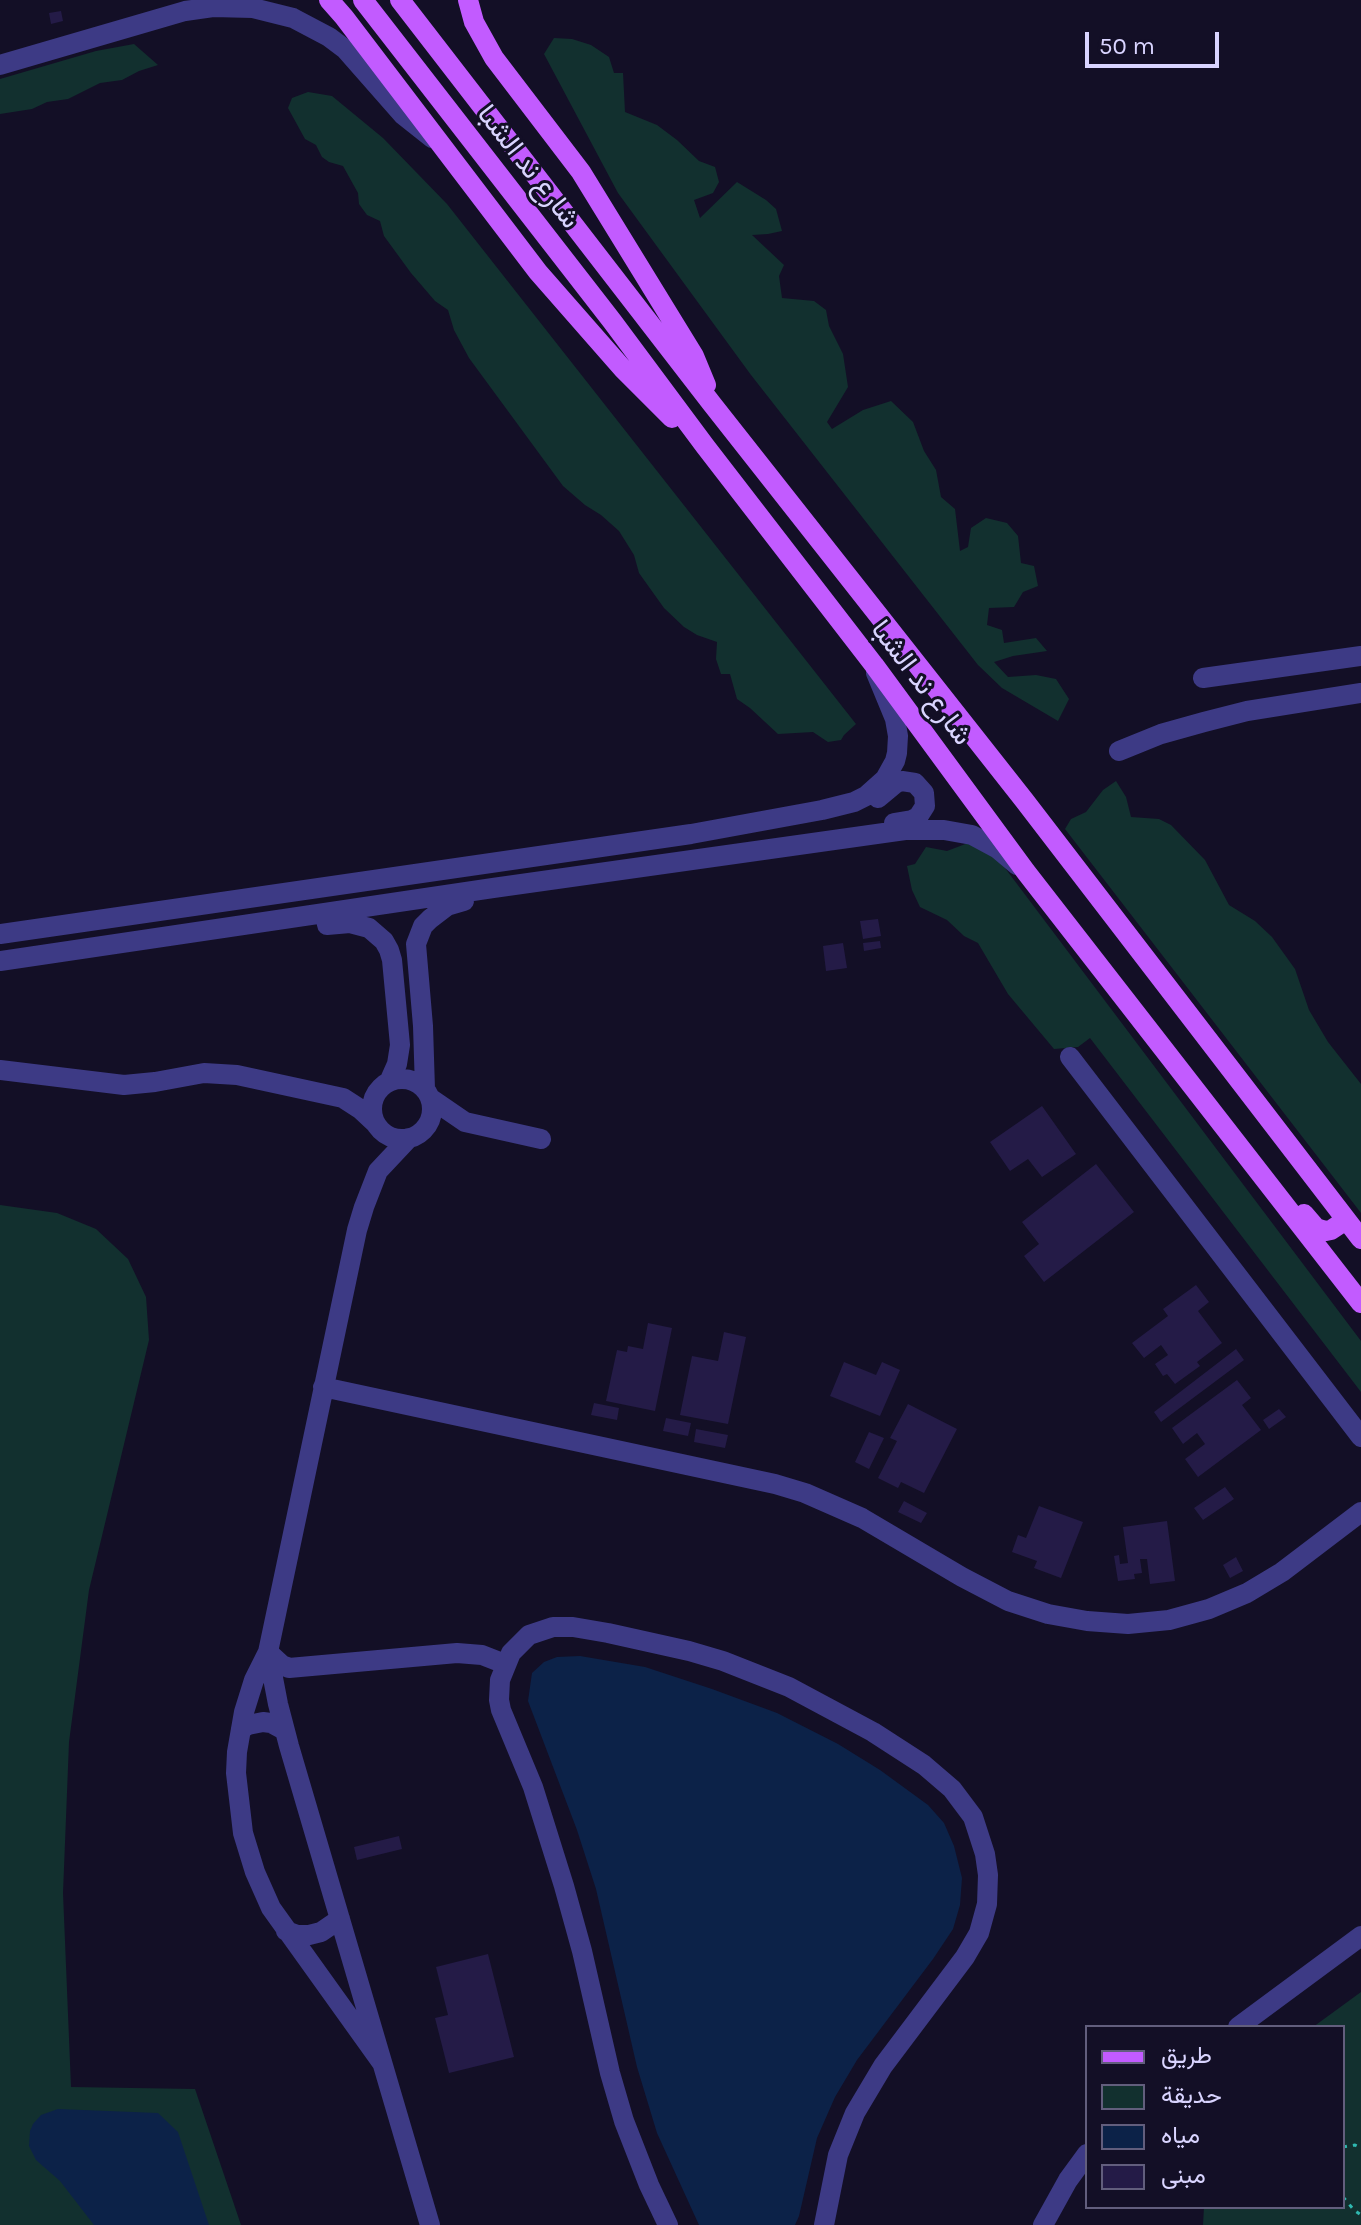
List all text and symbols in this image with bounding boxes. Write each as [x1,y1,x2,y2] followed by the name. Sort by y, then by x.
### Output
[1089,16,1223,66] scale bar
[1099,32,1155,60] text: 50 m
[469,98,587,236] street label: شارع ند الشبا
[863,614,979,752] street label: شارع ند الشبا
[1085,2025,1345,2209] legend
[1161,2041,1212,2069] text: طريق
[1161,2081,1222,2109] text: حديقة
[1161,2121,1200,2149] text: مياه
[1161,2161,1206,2189] text: مبنى

